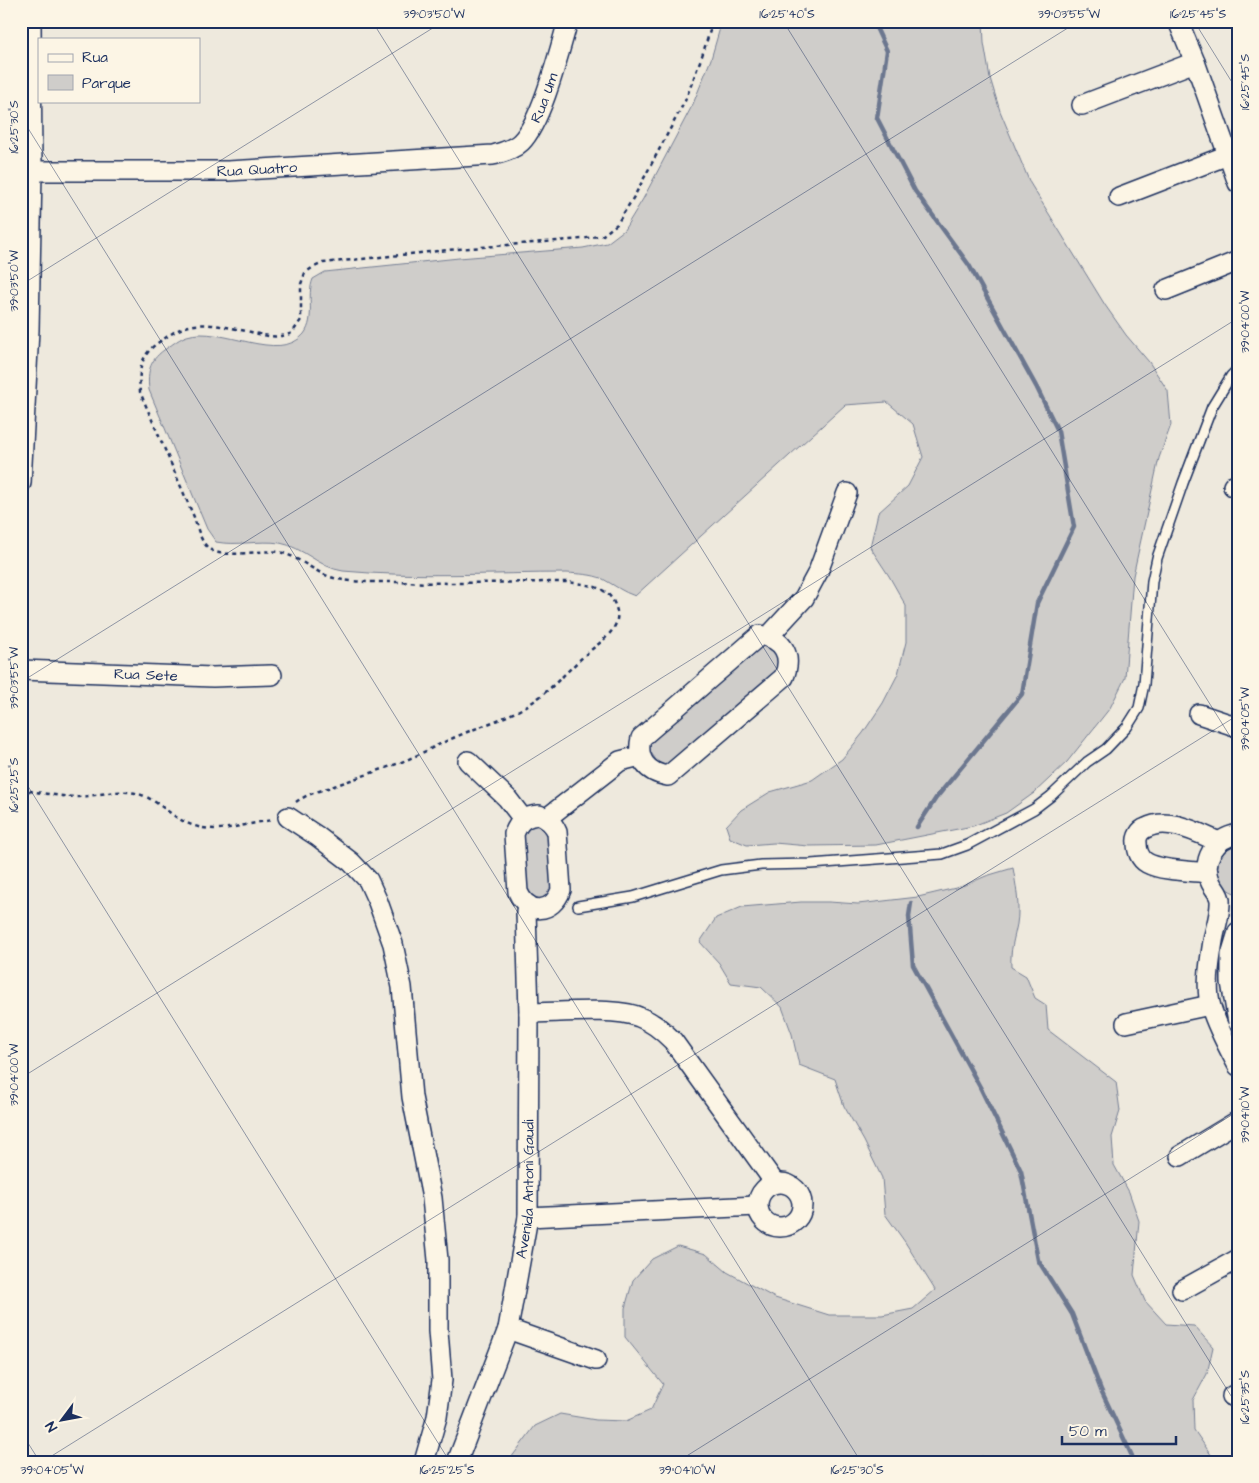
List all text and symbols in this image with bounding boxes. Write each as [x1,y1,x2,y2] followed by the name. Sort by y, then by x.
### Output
[403,6,465,23] text: 39°03'50"W
[759,6,815,23] text: 16°25'40"S
[1038,6,1101,23] text: 39°03'55"W
[1170,6,1226,23] text: 16°25'45"S
[38,38,200,102] legend
[82,47,108,68] text: Rua
[1237,54,1254,110] text: 16°25'45"S
[525,70,563,127] street label: Rua Um
[82,73,131,94] text: Parque
[6,100,23,154] text: 16°25'30"S
[217,157,298,182] street label: Rua Quatro
[6,250,23,312] text: 39°03'50"W
[1237,290,1254,353] text: 39°04'00"W
[6,646,23,709] text: 39°03'55"W
[114,663,178,687] street label: Rua Sete
[1237,687,1254,751] text: 39°04'05"W
[6,757,23,812] text: 16°25'25"S
[6,1043,23,1106] text: 39°04'00"W
[1237,1086,1254,1143] text: 39°04'10"W
[511,1119,539,1260] street label: Avenida Antoni Gaudi
[1237,1370,1254,1424] text: 16°25'35"S
[38,1396,88,1446] north arrow
[1062,1413,1175,1445] scale bar
[41,1417,63,1435] text: N
[1069,1421,1107,1442] text: 50 m
[20,1462,84,1479] text: 39°04'05"W
[420,1462,475,1479] text: 16°25'25"S
[659,1462,716,1479] text: 39°04'10"W
[830,1462,884,1479] text: 16°25'30"S

